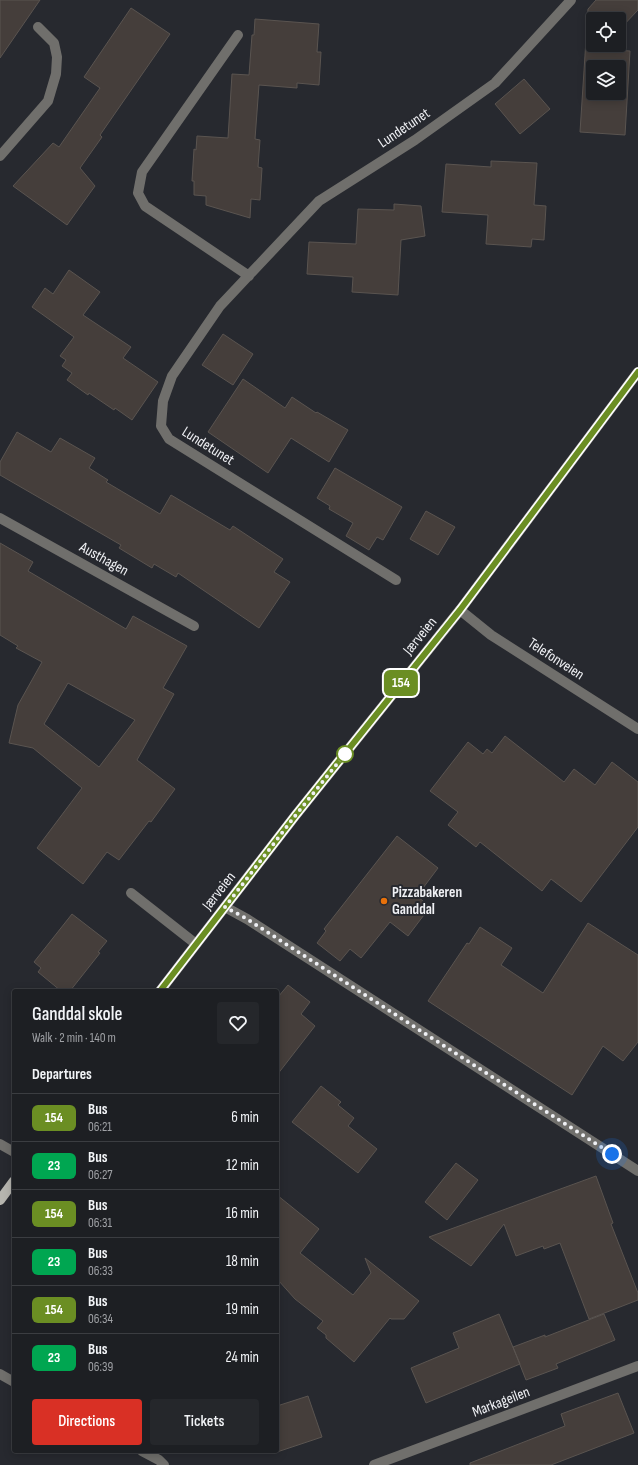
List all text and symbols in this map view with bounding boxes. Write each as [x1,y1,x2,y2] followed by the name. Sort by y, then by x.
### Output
[586,12,626,100] map controls
[586,12,626,52] button: locate
[586,60,626,100] button: layers
[375,104,434,152] street label: Lundetunet
[178,422,238,470] street label: Lundetunet
[75,537,132,580] street label: Austhagen
[398,613,441,660] street label: Jærveien
[524,634,588,684] street label: Telefonveien
[378,670,424,696] line badge: 154
[392,674,410,691] text: 154
[336,745,354,763] unlabelled marker
[198,868,240,915] street label: Jærveien
[392,883,462,919] place label: Pizzabakeren Ganddal
[379,896,389,906] marker: Pizzabakeren Ganddal
[217,1002,259,1044] button: heart
[32,1003,122,1026] text: Ganddal skole
[32,1030,116,1046] text: Walk · 2 min · 140 m
[32,1065,92,1084] text: Departures
[88,1100,107,1119] text: Bus
[231,1108,259,1127] text: 6 min
[45,1109,63,1126] text: 154
[88,1119,112,1135] text: 06:21
[602,1144,622,1164] your location
[88,1148,107,1167] text: Bus
[226,1156,259,1175] text: 12 min
[48,1157,60,1174] text: 23
[88,1167,113,1183] text: 06:27
[88,1196,107,1215] text: Bus
[226,1204,259,1223] text: 16 min
[45,1205,63,1222] text: 154
[88,1215,112,1231] text: 06:31
[88,1244,107,1263] text: Bus
[226,1252,259,1271] text: 18 min
[48,1253,60,1270] text: 23
[88,1263,113,1279] text: 06:33
[88,1292,107,1311] text: Bus
[226,1300,259,1319] text: 19 min
[45,1301,63,1318] text: 154
[88,1311,113,1327] text: 06:34
[88,1340,107,1359] text: Bus
[225,1348,259,1367] text: 24 min
[48,1349,60,1366] text: 23
[88,1359,113,1375] text: 06:39
[469,1382,533,1422] street label: Markageilen
[32,1399,142,1445] button: Directions
[150,1399,259,1445] button: Tickets

